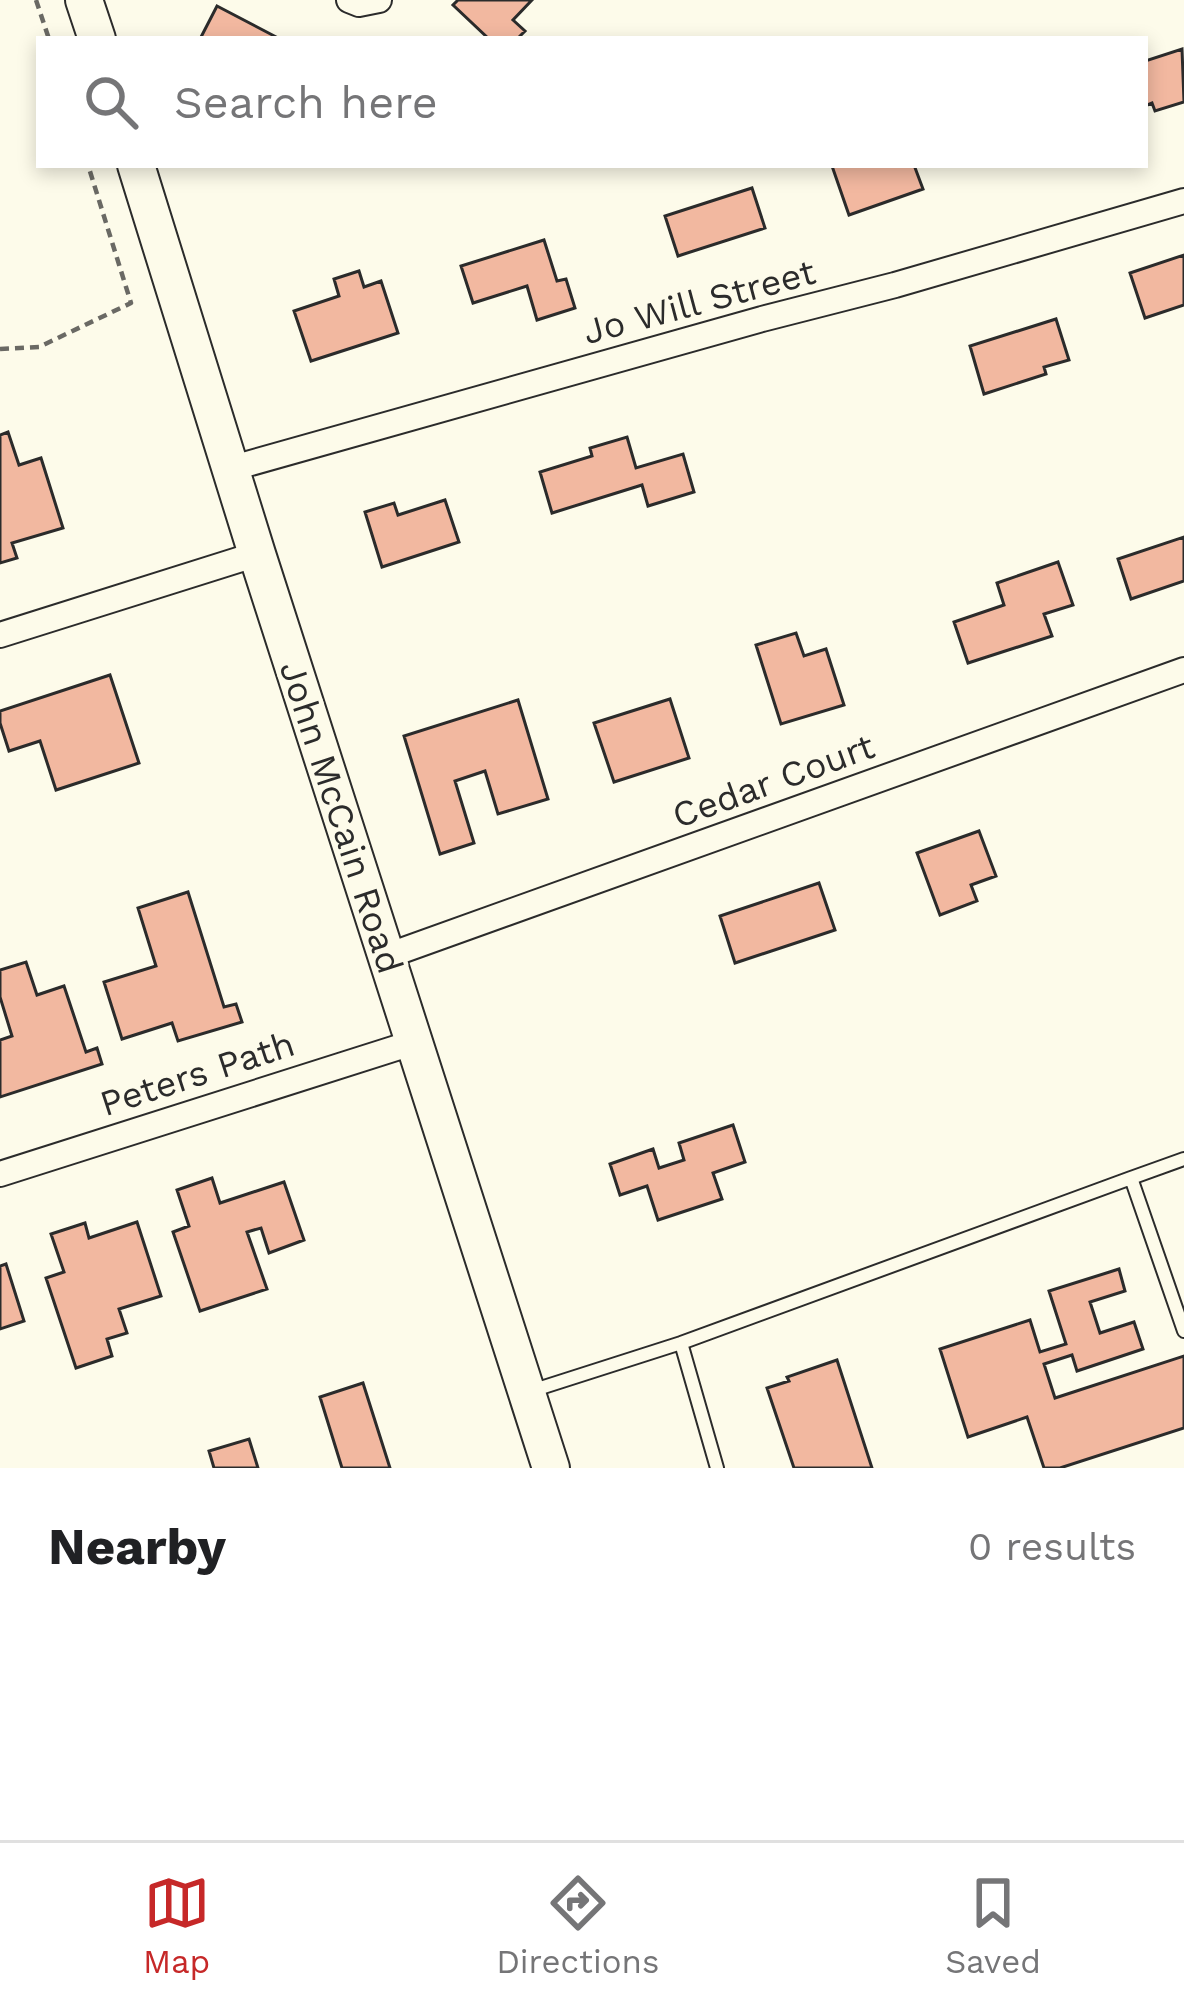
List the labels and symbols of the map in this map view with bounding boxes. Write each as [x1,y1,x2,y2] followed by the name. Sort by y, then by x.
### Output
[579,251,820,353] street label: Jo Will Street
[271,656,411,979] street label: John McCain Road
[667,725,880,837] street label: Cedar Court
[95,1023,300,1125] street label: Peters Path

